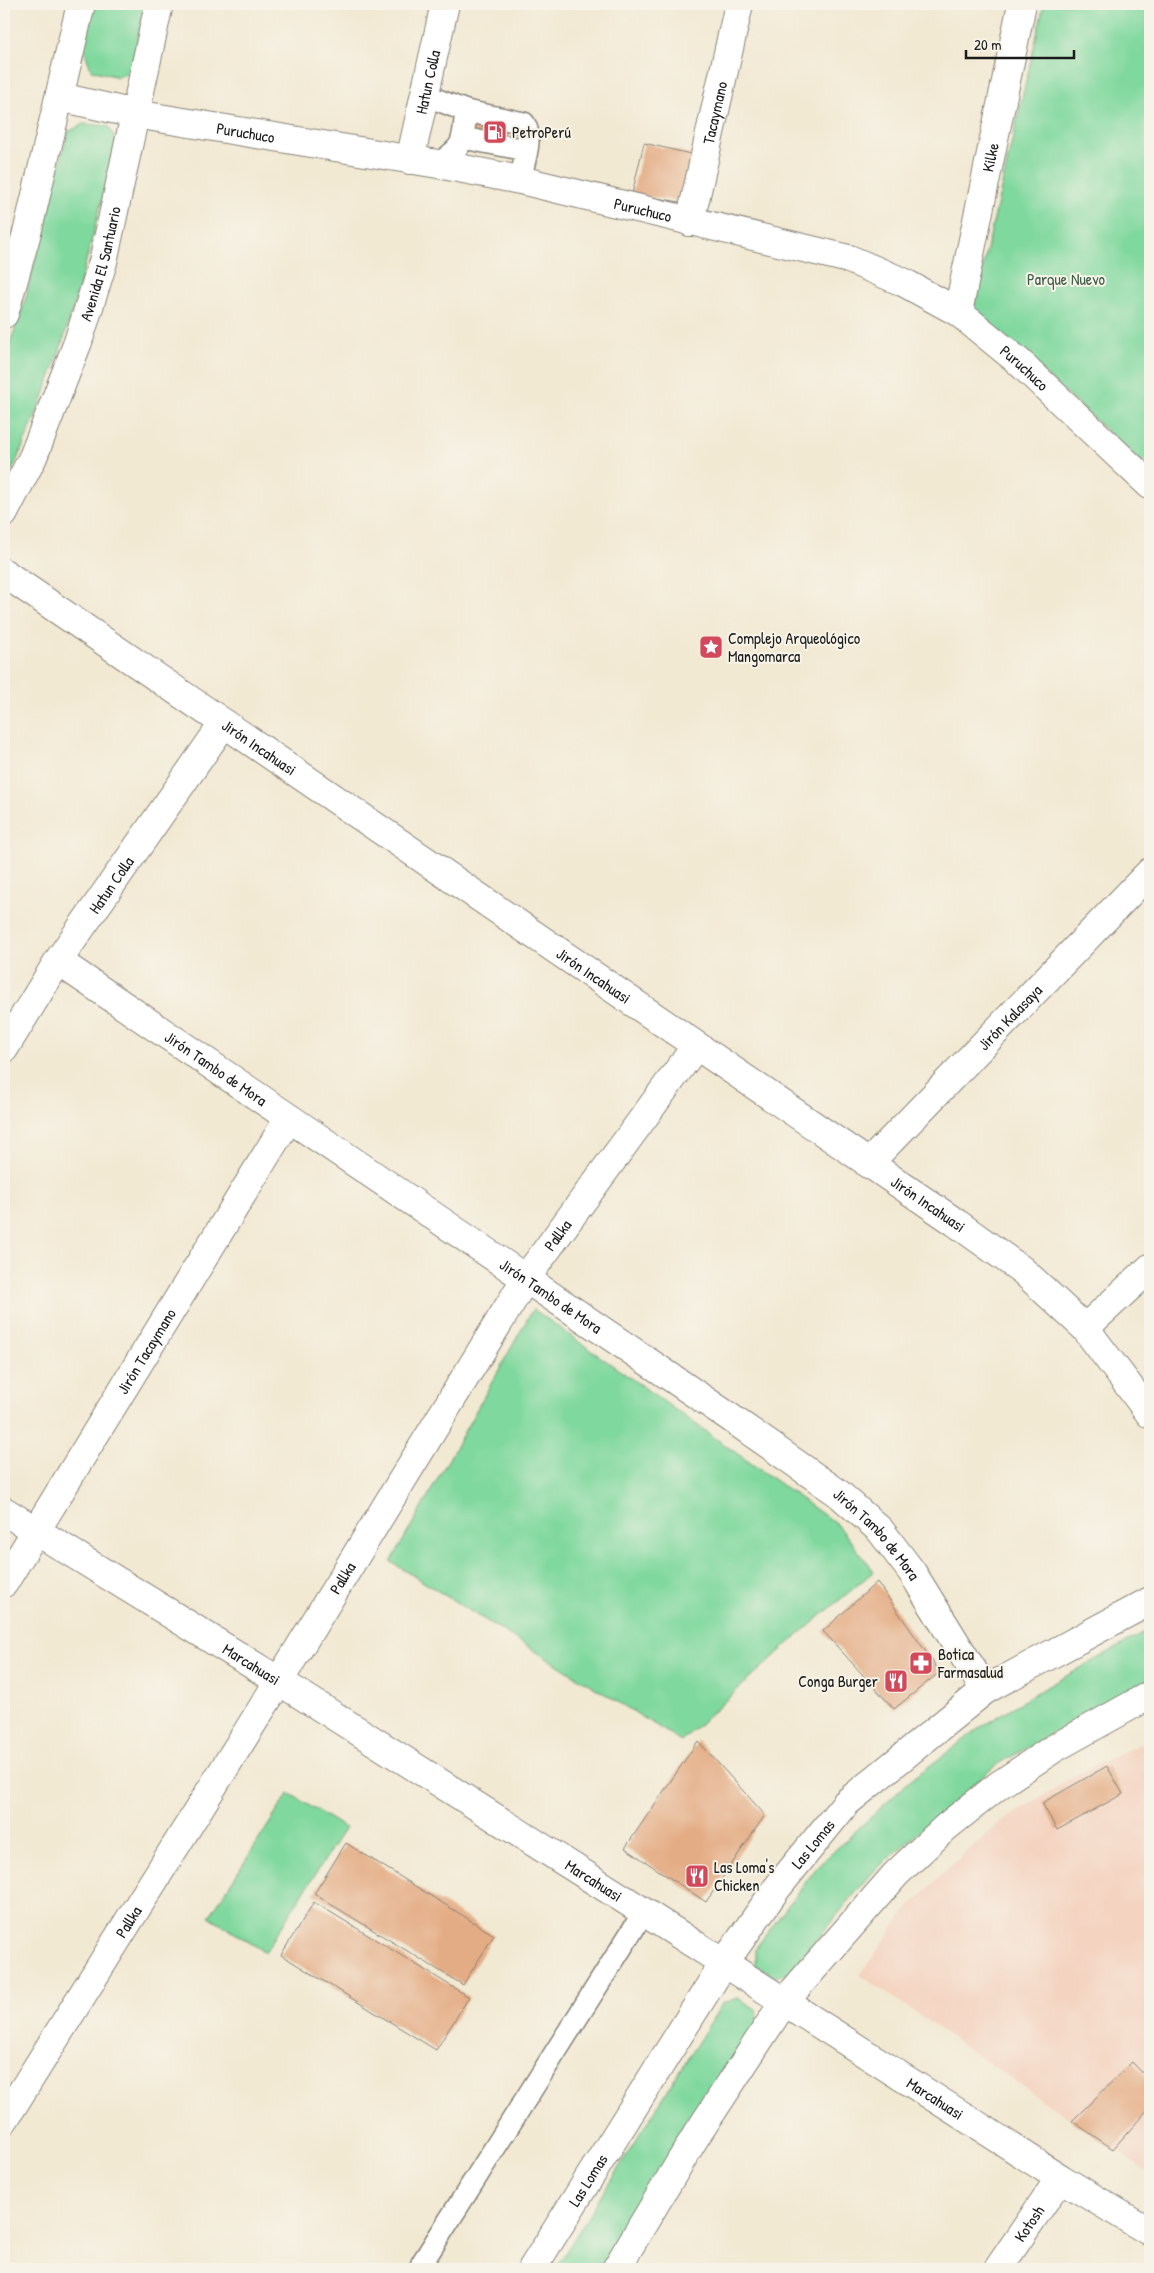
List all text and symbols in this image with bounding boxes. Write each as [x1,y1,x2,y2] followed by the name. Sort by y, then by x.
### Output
[966,28,1074,60] scale bar
[974,34,1001,55] text: 20 m
[410,48,445,116] street label: Hatun Colla
[697,79,732,146] street label: Tacaymano
[215,117,277,148] street label: Puruchuco
[482,119,508,145] fuel station icon: PetroPerú
[512,121,571,143] place label: PetroPerú
[976,140,1004,174] street label: Kilke
[612,192,675,227] street label: Puruchuco
[74,204,126,324] street label: Avenida El Santuario
[1027,268,1106,290] park label: Parque Nuevo
[995,340,1054,396] street label: Puruchuco
[728,627,861,667] place label: Complejo Arqueológico Mangomarca
[698,634,724,660] place icon: Complejo Arqueológico Mangomarca
[218,714,301,780] street label: Jirón Incahuasi
[83,852,139,918] street label: Hatun Colla
[552,942,635,1009] street label: Jirón Incahuasi
[973,979,1047,1055] street label: Jirón Kalasaya
[161,1026,272,1111] street label: Jirón Tambo de Mora
[887,1171,970,1237] street label: Jirón Incahuasi
[539,1215,576,1255] street label: Pallka
[496,1253,607,1338] street label: Jirón Tambo de Mora
[111,1304,181,1398] street label: Jirón Tacaymano
[829,1483,925,1584] street label: Jirón Tambo de Mora
[324,1558,360,1598] street label: Pallka
[219,1638,284,1690] street label: Marcahuasi
[937,1643,1003,1683] place label: Botica Farmasalud
[908,1650,934,1676] pharmacy icon: Botica Farmasalud
[883,1668,909,1694] restaurant icon: Conga Burger
[798,1670,878,1692] place label: Conga Burger
[786,1814,840,1873] street label: Las Lomas
[561,1854,627,1907] street label: Marcahuasi
[714,1856,774,1896] place label: Las Loma's Chicken
[684,1863,710,1889] restaurant icon: Las Loma's Chicken
[110,1902,147,1942] street label: Pallka
[903,2072,968,2125] street label: Marcahuasi
[563,2150,612,2210] street label: Las Lomas
[1009,2201,1049,2246] street label: Kotosh

